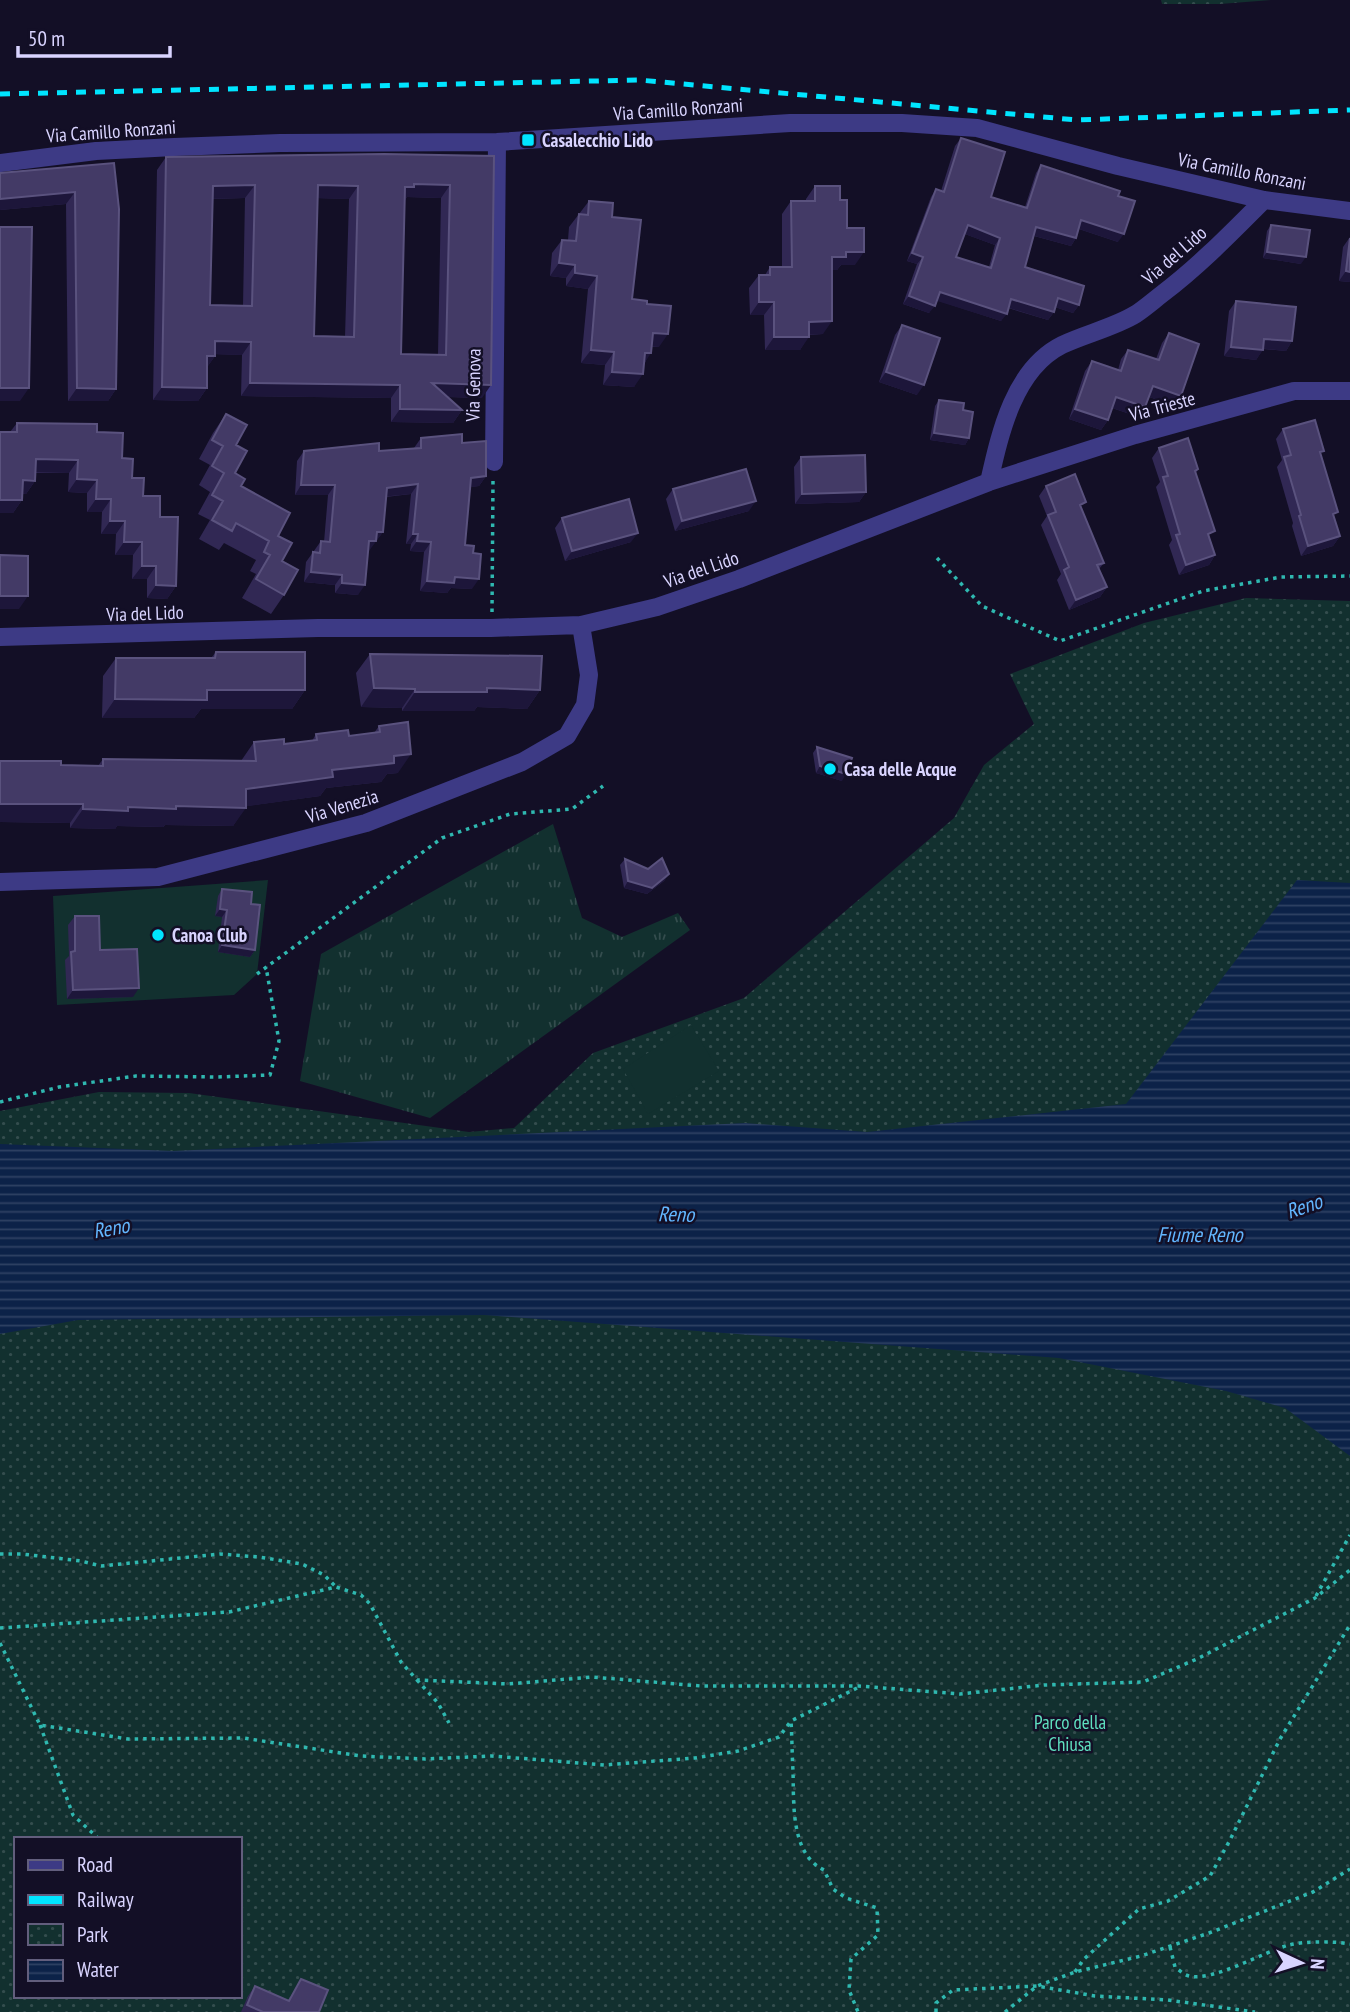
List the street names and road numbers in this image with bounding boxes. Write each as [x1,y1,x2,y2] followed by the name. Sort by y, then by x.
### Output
[611,92,744,126] street label: Via Camillo Ronzani
[44,114,177,148] street label: Via Camillo Ronzani
[1175,147,1308,195] street label: Via Camillo Ronzani
[1136,221,1211,290] street label: Via del Lido
[460,348,486,423] street label: Via Genova
[1125,386,1198,427] street label: Via Trieste
[659,545,742,593] street label: Via del Lido
[105,600,184,626] street label: Via del Lido
[302,784,381,829] street label: Via Venezia

